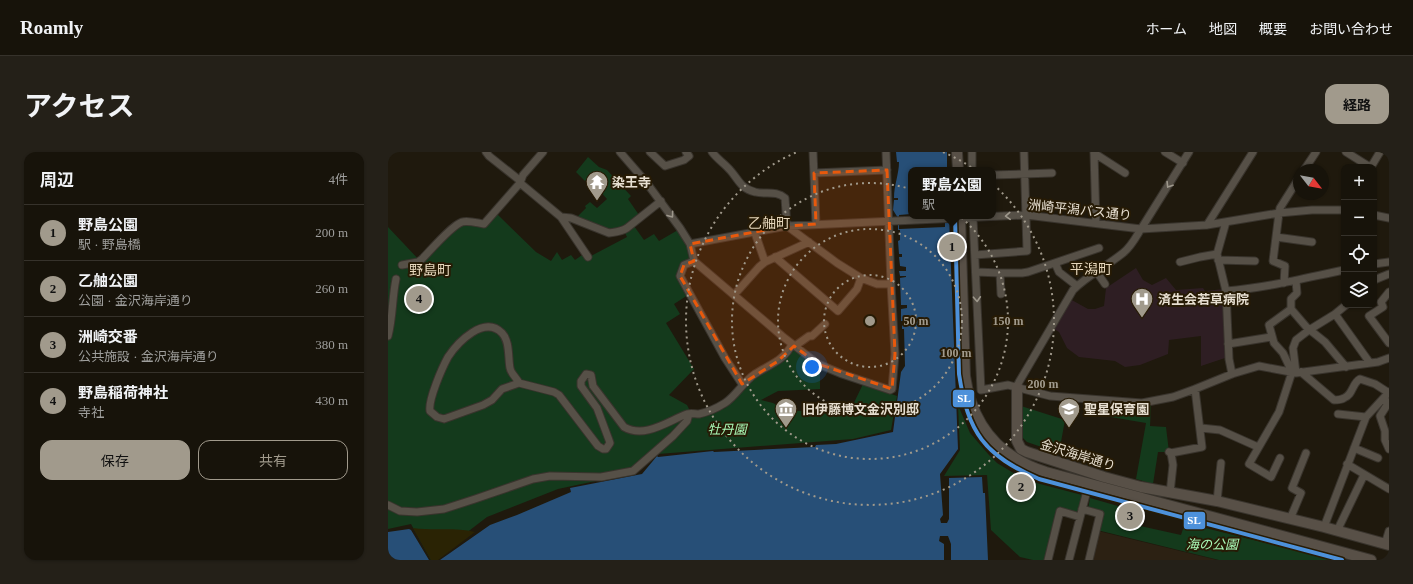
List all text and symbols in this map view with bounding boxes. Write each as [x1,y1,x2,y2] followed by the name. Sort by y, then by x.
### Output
[20,17,83,38] text: Roamly
[1145,22,1187,37] text: ホーム
[1209,22,1237,37] text: 地図
[1259,22,1287,37] text: 概要
[1309,22,1393,37] text: お問い合わせ
[1325,84,1389,124] button: 経路
[24,91,135,122] text: アクセス
[1293,164,1329,200] north arrow
[1341,164,1377,308] map controls
[1341,164,1377,200] button: +
[908,167,996,219] popup
[584,169,610,202] temple icon: 染王寺
[40,171,74,190] text: 周辺
[328,172,348,187] text: 4件
[612,175,651,190] place label: 染王寺
[922,177,982,193] text: 野島公園
[1166,181,1174,188] one-way arrow
[922,197,935,212] text: 駅
[1027,197,1133,223] street label: 洲崎平潟バス通り
[1341,200,1377,236] button: −
[666,211,674,218] one-way arrow
[1005,212,1011,220] one-way arrow
[748,216,790,231] district label: 乙舳町
[78,217,138,233] text: 野島公園
[50,225,56,240] text: 1
[315,225,348,240] text: 200 m
[939,232,965,262] pin: 1
[1341,236,1377,272] button: locate
[78,237,141,252] text: 駅 · 野島橋
[1070,262,1112,277] district label: 平潟町
[409,263,451,278] district label: 野島町
[1341,272,1377,308] button: layers
[78,273,138,289] text: 乙舳公園
[50,281,56,296] text: 2
[315,281,348,296] text: 260 m
[406,284,432,314] pin: 4
[1129,286,1155,319] hospital icon: 済生会若草病院
[1158,292,1249,307] place label: 済生会若草病院
[78,293,193,308] text: 公園 · 金沢海岸通り
[973,296,981,302] one-way arrow
[863,314,877,328] centre of rings
[904,314,929,328] text: 50 m
[993,314,1024,328] text: 150 m
[78,329,138,345] text: 洲崎交番
[50,337,56,352] text: 3
[315,337,348,352] text: 380 m
[941,346,972,360] text: 100 m
[78,349,219,364] text: 公共施設 · 金沢海岸通り
[802,357,822,377] your location
[1028,377,1059,391] text: 200 m
[78,385,168,401] text: 野島稲荷神社
[952,389,975,408] line badge: SL
[957,392,971,404] text: SL
[50,393,56,408] text: 4
[315,393,348,408] text: 430 m
[773,396,799,429] museum icon: 旧伊藤博文金沢別邸
[1056,396,1082,429] school or university icon: 聖星保育園
[802,402,919,417] place label: 旧伊藤博文金沢別邸
[1084,402,1149,417] place label: 聖星保育園
[78,405,104,420] text: 寺社
[707,422,748,437] park label: 牡丹園
[1039,436,1117,474] street label: 金沢海岸通り
[40,440,190,480] button: 保存
[198,440,348,480] button: 共有
[1008,472,1034,502] pin: 2
[1117,501,1143,531] pin: 3
[1183,511,1206,530] line badge: SL
[1187,514,1201,526] text: SL
[1186,537,1240,552] park label: 海の公園

